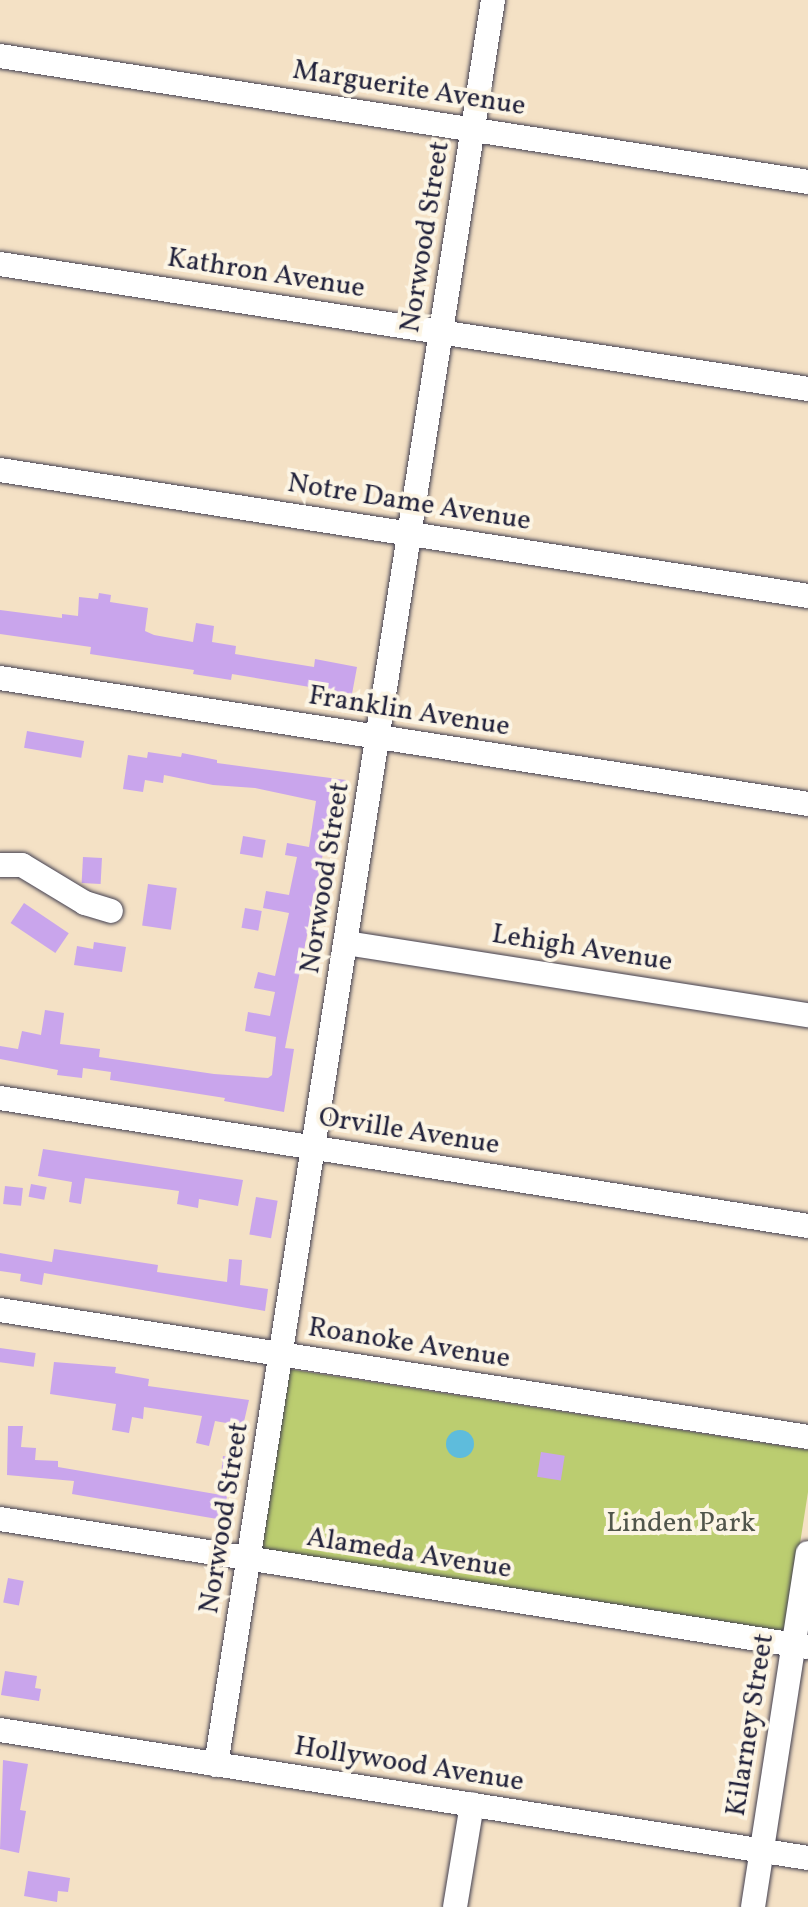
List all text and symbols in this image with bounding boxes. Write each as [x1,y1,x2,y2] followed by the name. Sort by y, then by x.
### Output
[290,54,528,124] street label: Marguerite Avenue
[394,139,458,335] street label: Norwood Street
[165,242,367,306] street label: Kathron Avenue
[285,467,533,539] street label: Notre Dame Avenue
[306,680,512,744] street label: Franklin Avenue
[294,780,358,976] street label: Norwood Street
[489,918,675,980] street label: Lehigh Avenue
[316,1101,502,1163] street label: Orville Avenue
[306,1311,512,1377] street label: Roanoke Avenue
[193,1420,257,1616] street label: Norwood Street
[606,1507,756,1541] park label: Linden Park
[304,1521,514,1587] street label: Alameda Avenue
[720,1631,782,1819] street label: Kilarney Street
[292,1730,526,1800] street label: Hollywood Avenue

